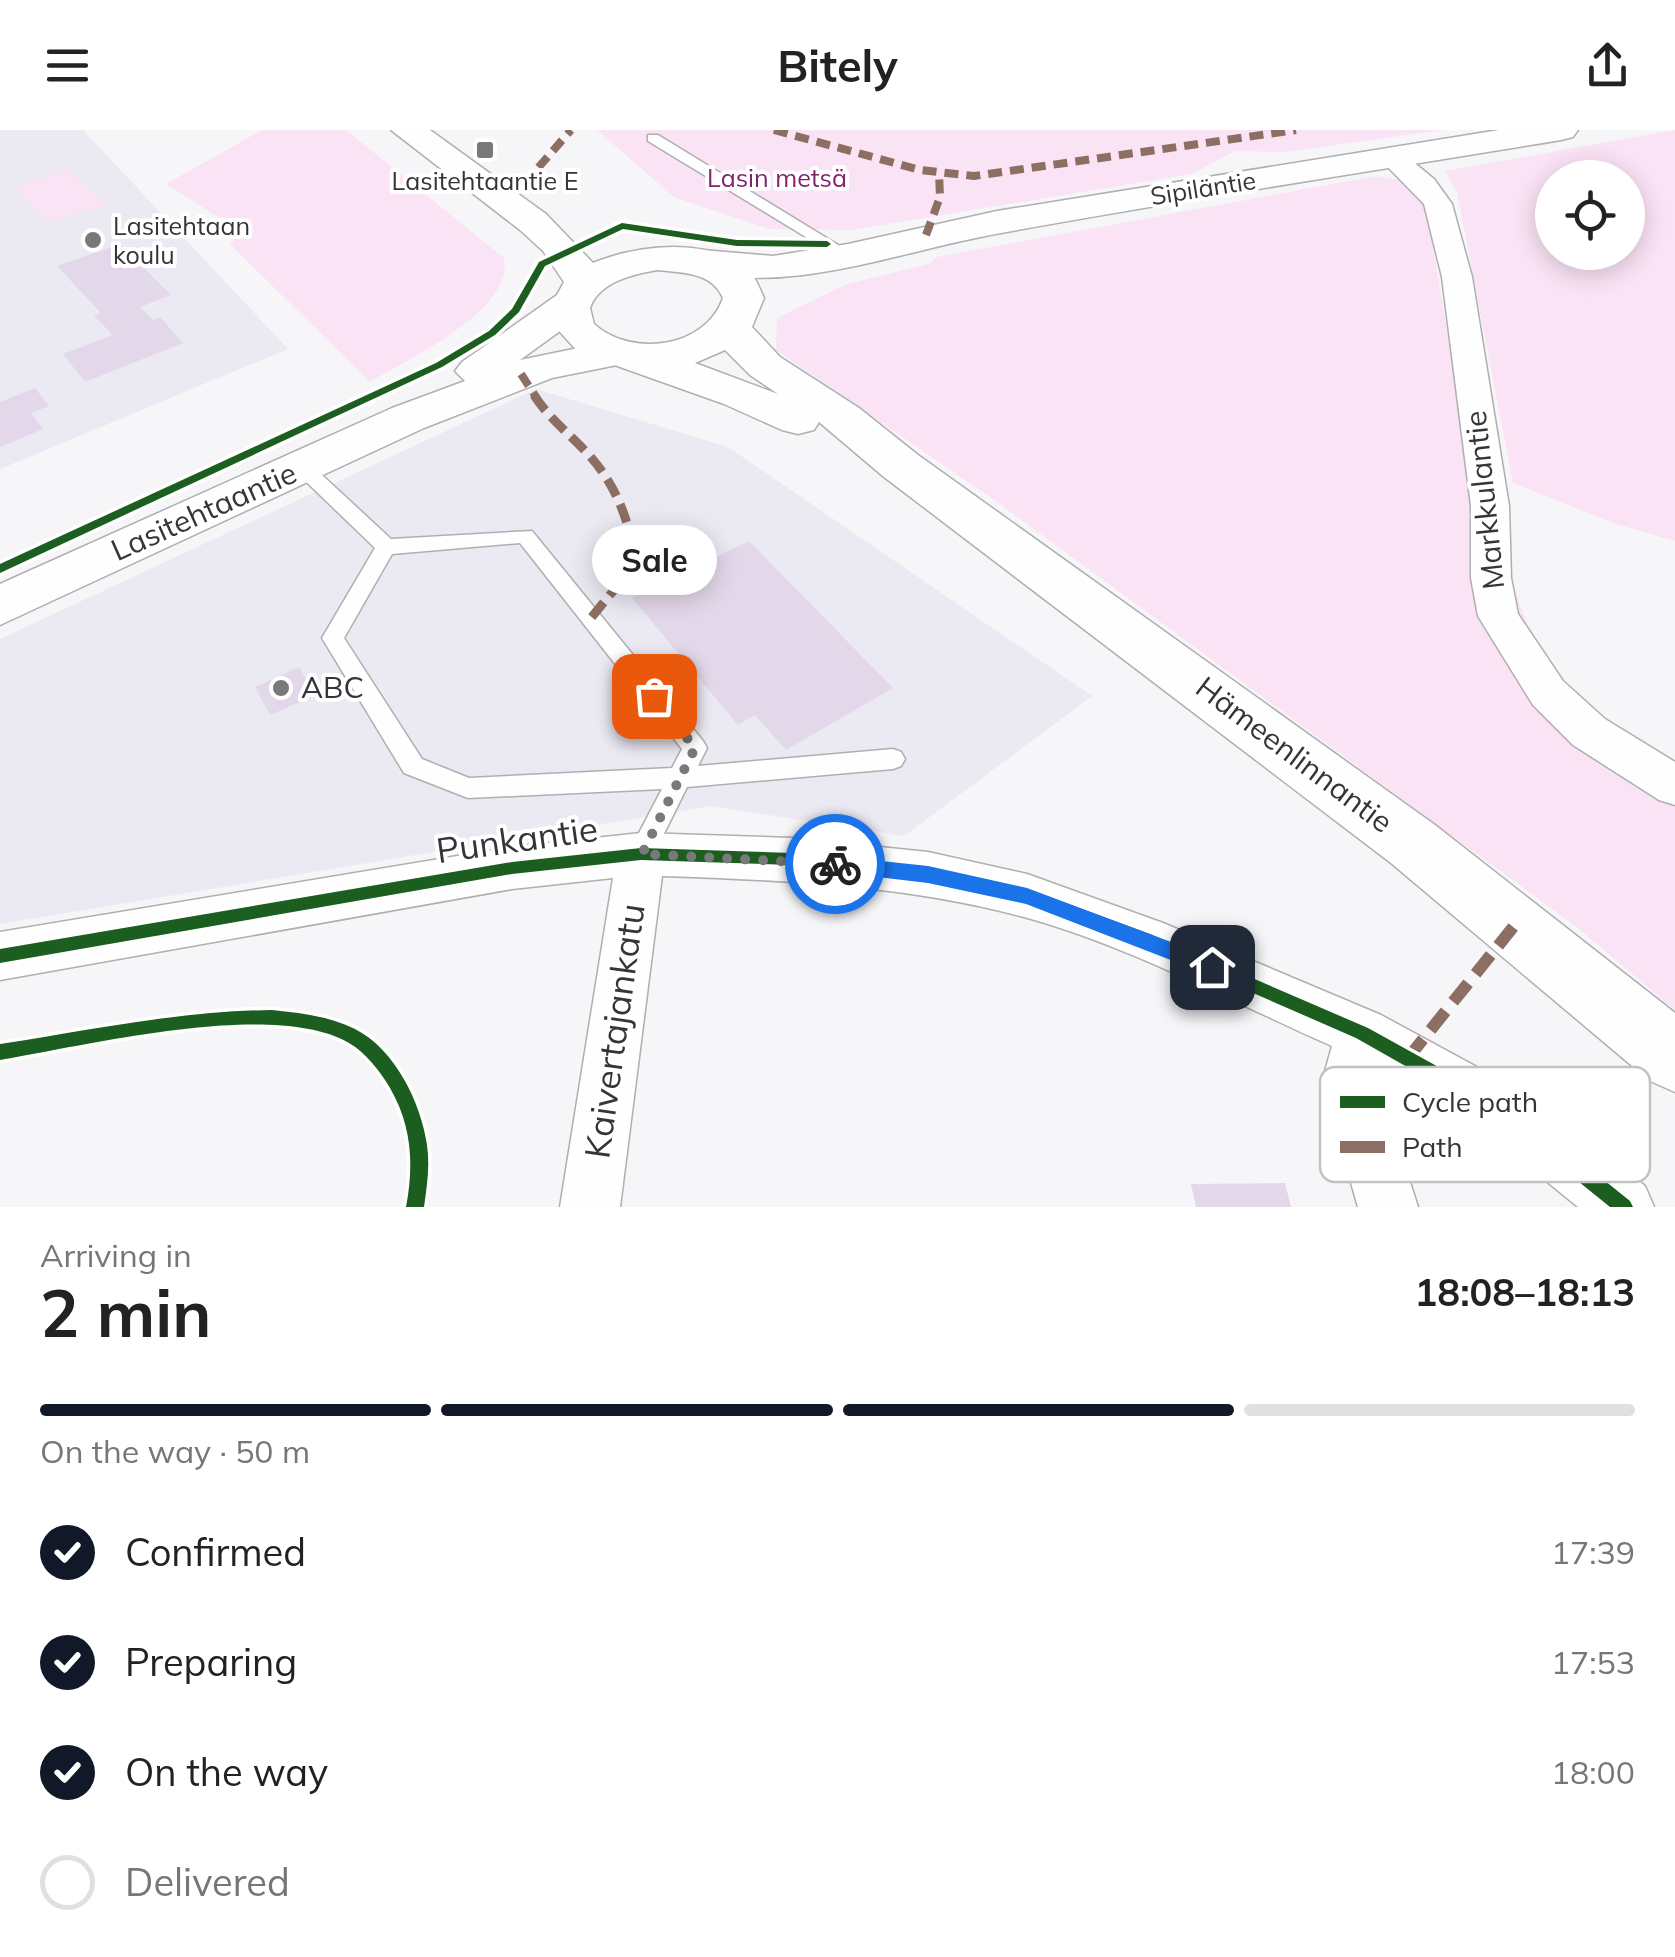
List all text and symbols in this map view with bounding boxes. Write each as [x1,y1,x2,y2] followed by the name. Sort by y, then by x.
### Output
[777,37,898,93] text: Bitely
[40,38,95,93] icon: menu
[1580,38,1635,93] icon: share
[474,139,496,161] marker: Lasitehtaantie E
[1535,160,1645,270] map controls
[1535,160,1645,270] button: locate
[707,162,847,193] park label: Lasin metsä
[1148,164,1258,211] street label: Sipiläntie
[392,165,578,196] place label: Lasitehtaantie E
[113,210,250,270] place label: Lasitehtaan koulu
[82,229,104,251] marker: Lasitehtaan koulu
[1456,409,1512,591] street label: Markkulantie
[105,453,302,569] street label: Lasitehtaantie
[592,526,716,596] callout: Sale
[621,540,688,580] text: Sale
[612,654,697,739] pin
[301,668,364,706] place label: ABC
[1189,668,1400,841] street label: Hämeenlinnantie
[627,669,682,724] icon: bag
[270,677,292,699] marker: ABC
[433,806,600,872] street label: Punkantie
[785,814,885,914] courier
[808,837,863,892] icon: bike
[574,901,654,1161] street label: Kaivertajankatu
[1170,925,1255,1010] pin
[1185,940,1240,995] icon: home
[1320,1067,1650,1182] legend
[1402,1084,1538,1119] text: Cycle path
[1402,1129,1463,1164] text: Path
[40,1235,192,1275] text: Arriving in
[1415,1268,1635,1316] text: 18:08–18:13
[40,1272,211,1353] text: 2 min
[40,1431,310,1471] text: On the way · 50 m
[40,1525,95,1580] icon: check
[125,1528,306,1576] text: Confirmed
[1551,1532,1635,1572] text: 17:39
[40,1635,95,1690] icon: check
[125,1638,297,1686] text: Preparing
[1551,1642,1635,1682] text: 17:53
[40,1745,95,1800] icon: check
[125,1748,328,1796] text: On the way
[1551,1752,1635,1792] text: 18:00
[125,1858,290,1906] text: Delivered

